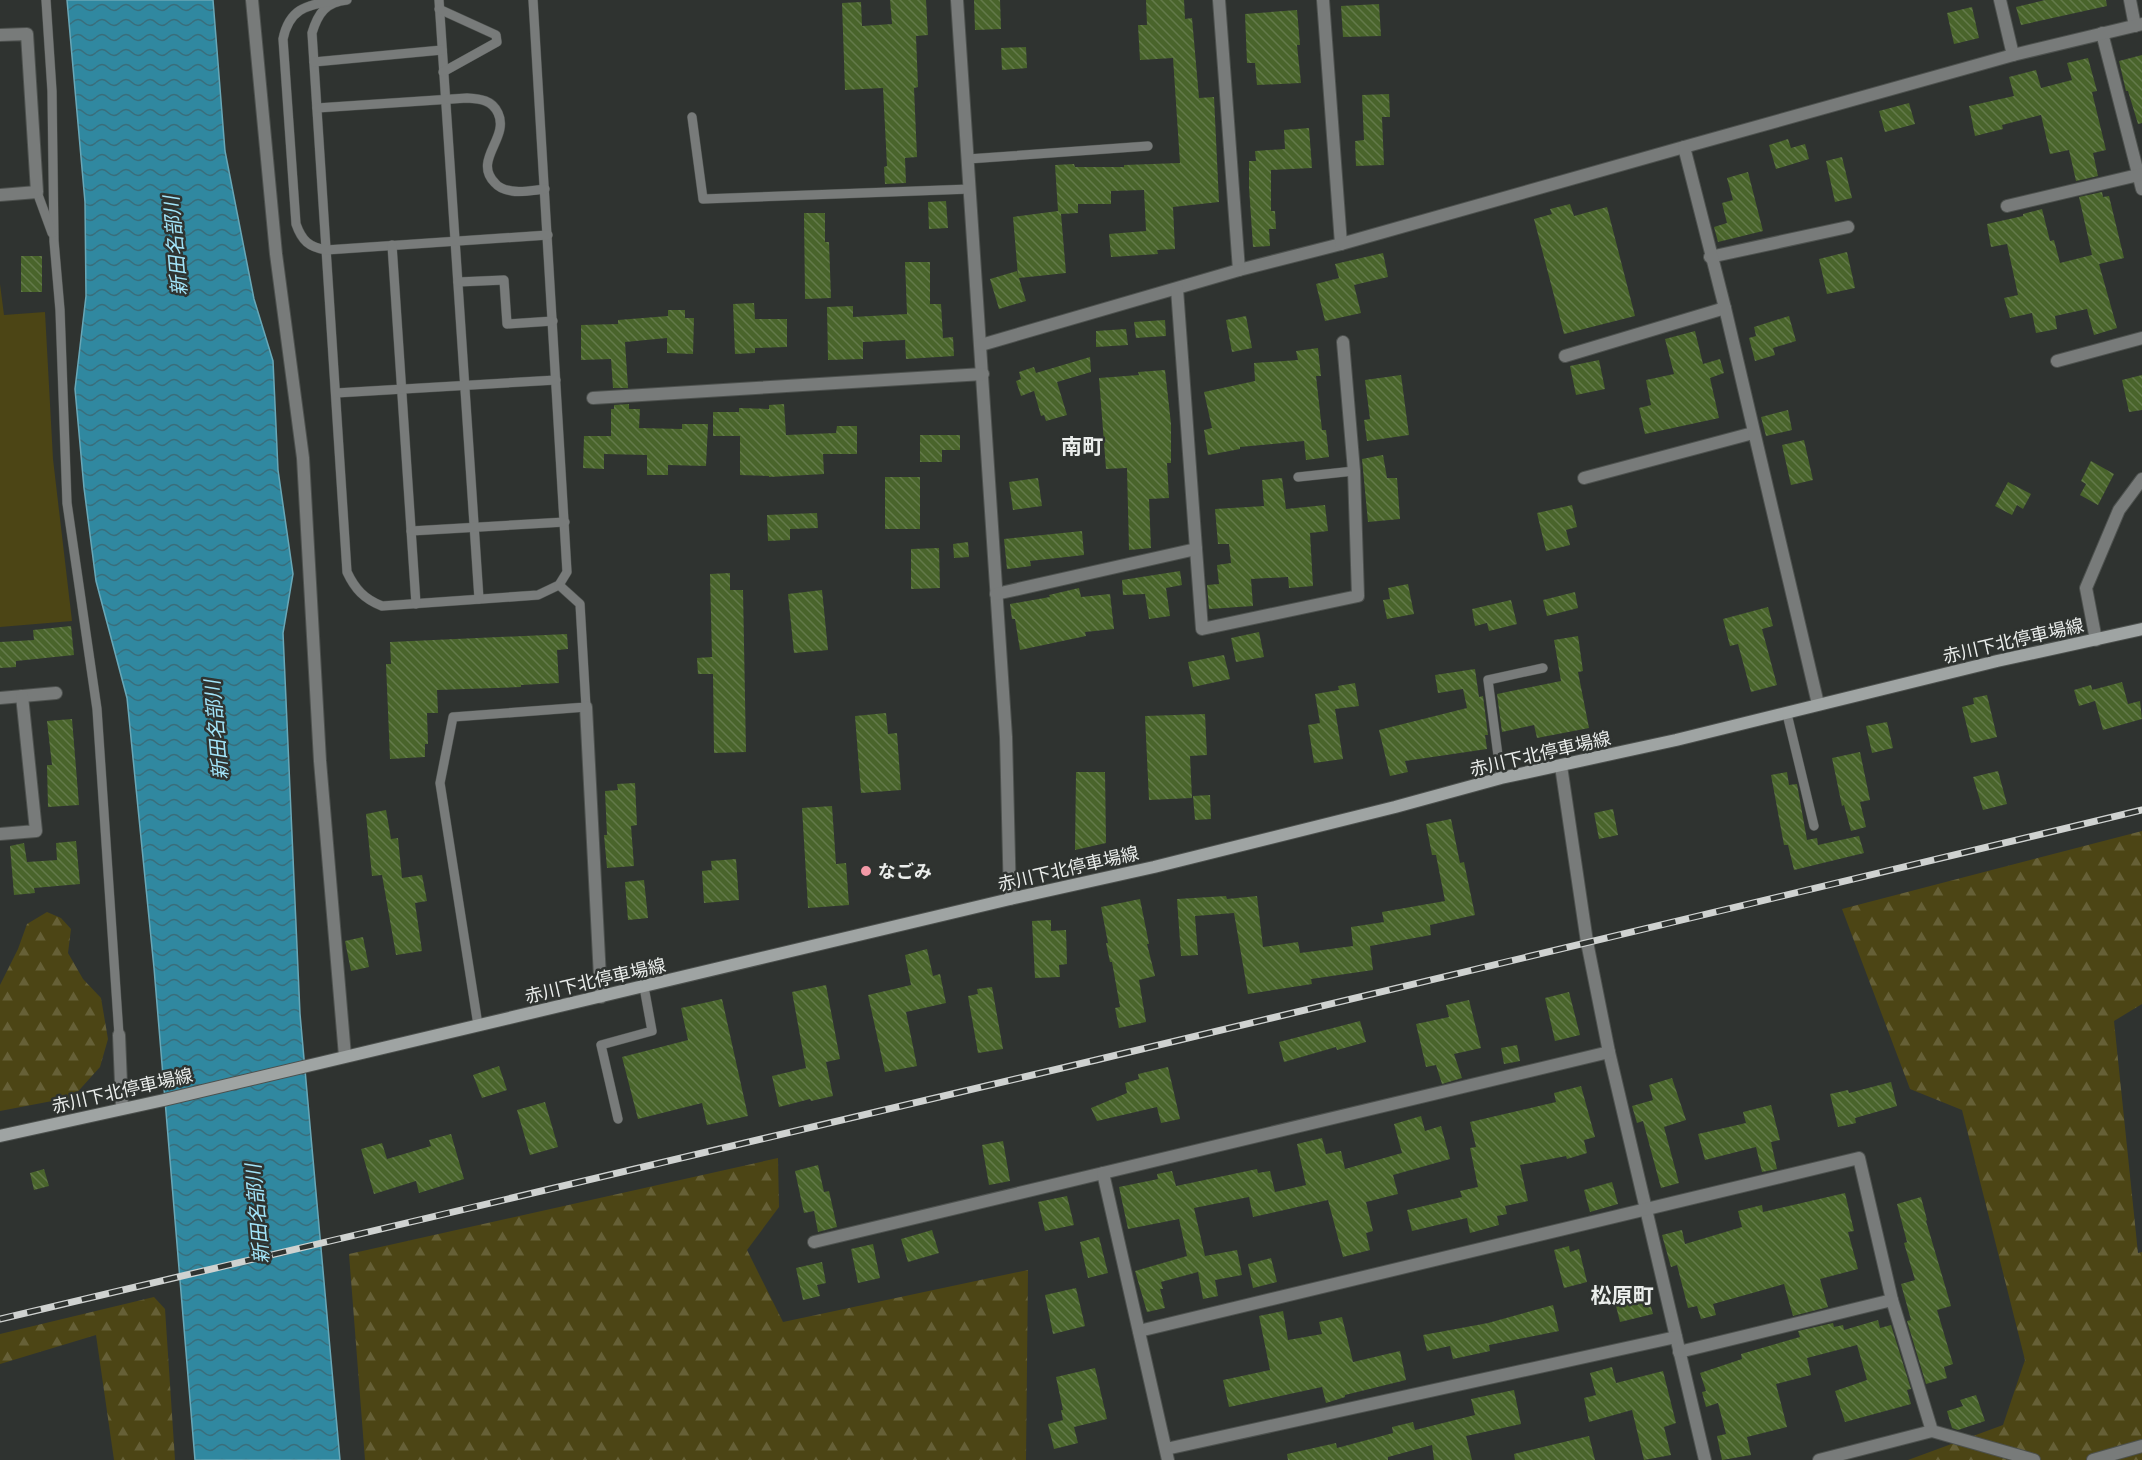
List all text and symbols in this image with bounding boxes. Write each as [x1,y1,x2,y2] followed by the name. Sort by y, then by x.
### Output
[159,193,191,297] water label: 新田名部川
[1061,434,1103,458] district label: 南町
[1941,614,2085,666] street label: 赤川下北停車場線
[200,677,232,781] water label: 新田名部川
[1468,727,1612,779] street label: 赤川下北停車場線
[996,842,1140,894] street label: 赤川下北停車場線
[878,861,932,881] place label: なごみ
[859,864,873,878] marker: なごみ
[523,954,667,1006] street label: 赤川下北停車場線
[50,1064,194,1116] street label: 赤川下北停車場線
[241,1161,273,1265] water label: 新田名部川
[1591,1283,1654,1307] district label: 松原町

